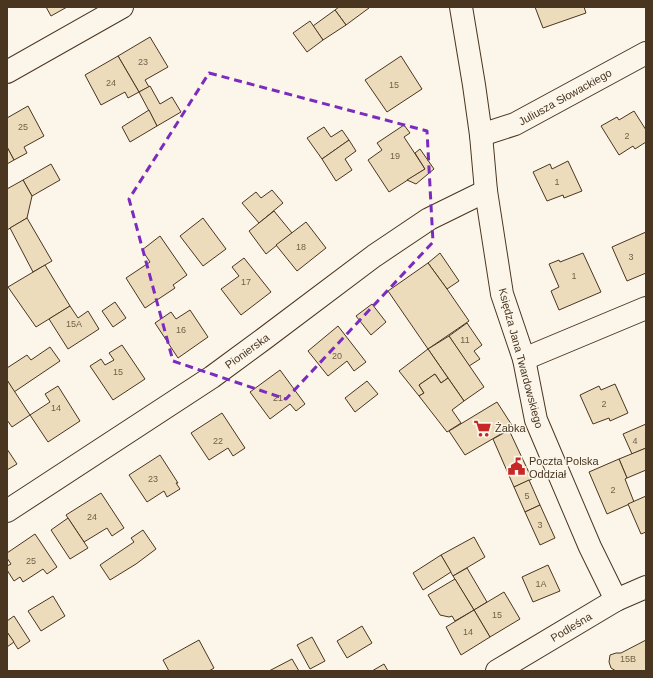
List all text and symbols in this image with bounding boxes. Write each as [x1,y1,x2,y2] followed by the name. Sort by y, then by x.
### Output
[138,57,148,67] house number: 23
[516,66,614,128] street label: Juliusza Słowackiego
[106,78,116,88] house number: 24
[389,80,399,90] house number: 15
[18,122,28,132] house number: 25
[624,131,630,141] house number: 2
[390,151,400,161] house number: 19
[554,177,560,187] house number: 1
[296,242,306,252] house number: 18
[628,252,634,262] house number: 3
[571,271,577,281] house number: 1
[241,277,251,287] house number: 17
[496,287,546,429] street label: Księdza Jana Twardowskiego
[66,319,82,329] house number: 15A
[176,325,186,335] house number: 16
[223,331,272,371] street label: Pionierska
[460,335,470,345] house number: 11
[332,351,342,361] house number: 20
[113,367,123,377] house number: 15
[273,393,283,403] house number: 21
[601,399,607,409] house number: 2
[51,403,61,413] house number: 14
[472,418,492,438] supermarket icon: Żabka
[495,422,526,434] place label: Żabka
[213,436,223,446] house number: 22
[632,436,638,446] house number: 4
[529,455,600,480] place label: Poczta Polska Oddział
[506,457,526,477] public building icon: Poczta Polska Oddział
[148,474,158,484] house number: 23
[610,485,616,495] house number: 2
[524,491,530,501] house number: 5
[87,512,97,522] house number: 24
[537,520,543,530] house number: 3
[26,556,36,566] house number: 25
[535,579,547,589] house number: 1A
[492,610,502,620] house number: 15
[548,610,595,644] street label: Podleśna
[463,627,473,637] house number: 14
[620,654,636,664] house number: 15B

